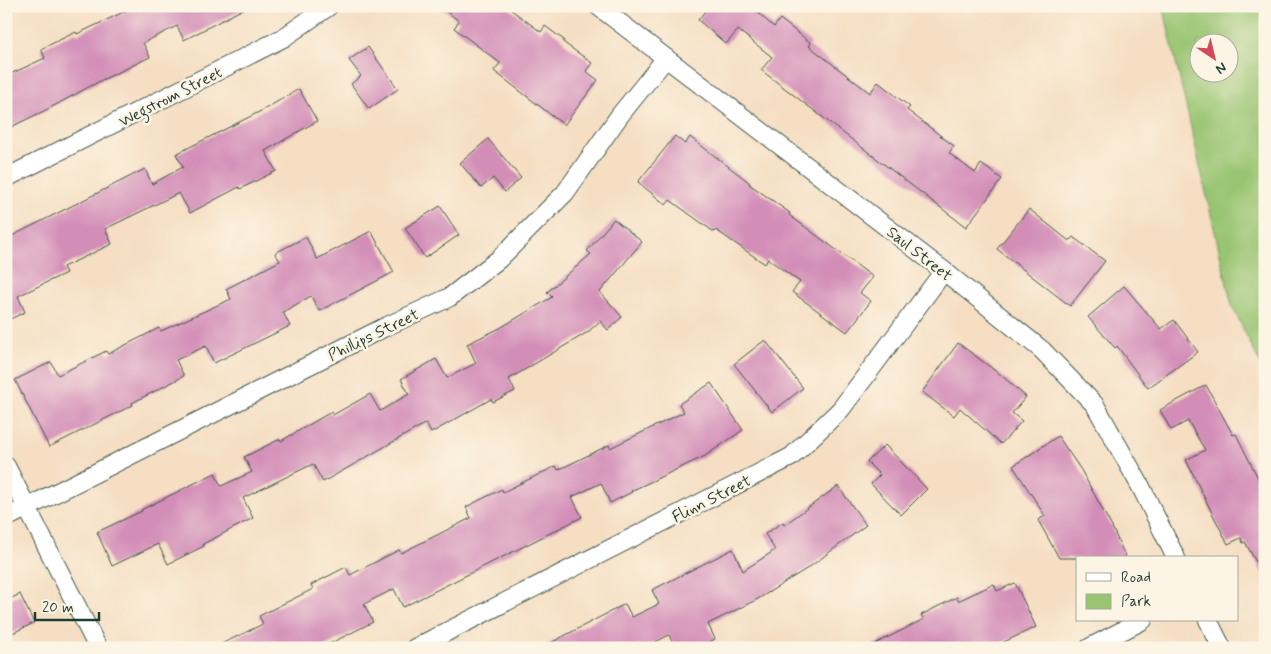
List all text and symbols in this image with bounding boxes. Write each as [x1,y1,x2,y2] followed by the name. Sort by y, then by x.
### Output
[1188,32,1238,82] north arrow
[1212,58,1230,78] text: N
[115,62,226,133] street label: Wegstrom Street
[882,222,956,287] street label: Saul Street
[325,304,423,366] street label: Phillips Street
[669,470,755,528] street label: Flinn Street
[1076,556,1238,622] legend
[1121,568,1151,588] text: Road
[35,589,99,621] scale bar
[1121,592,1151,612] text: Park
[42,598,74,618] text: 20 m

